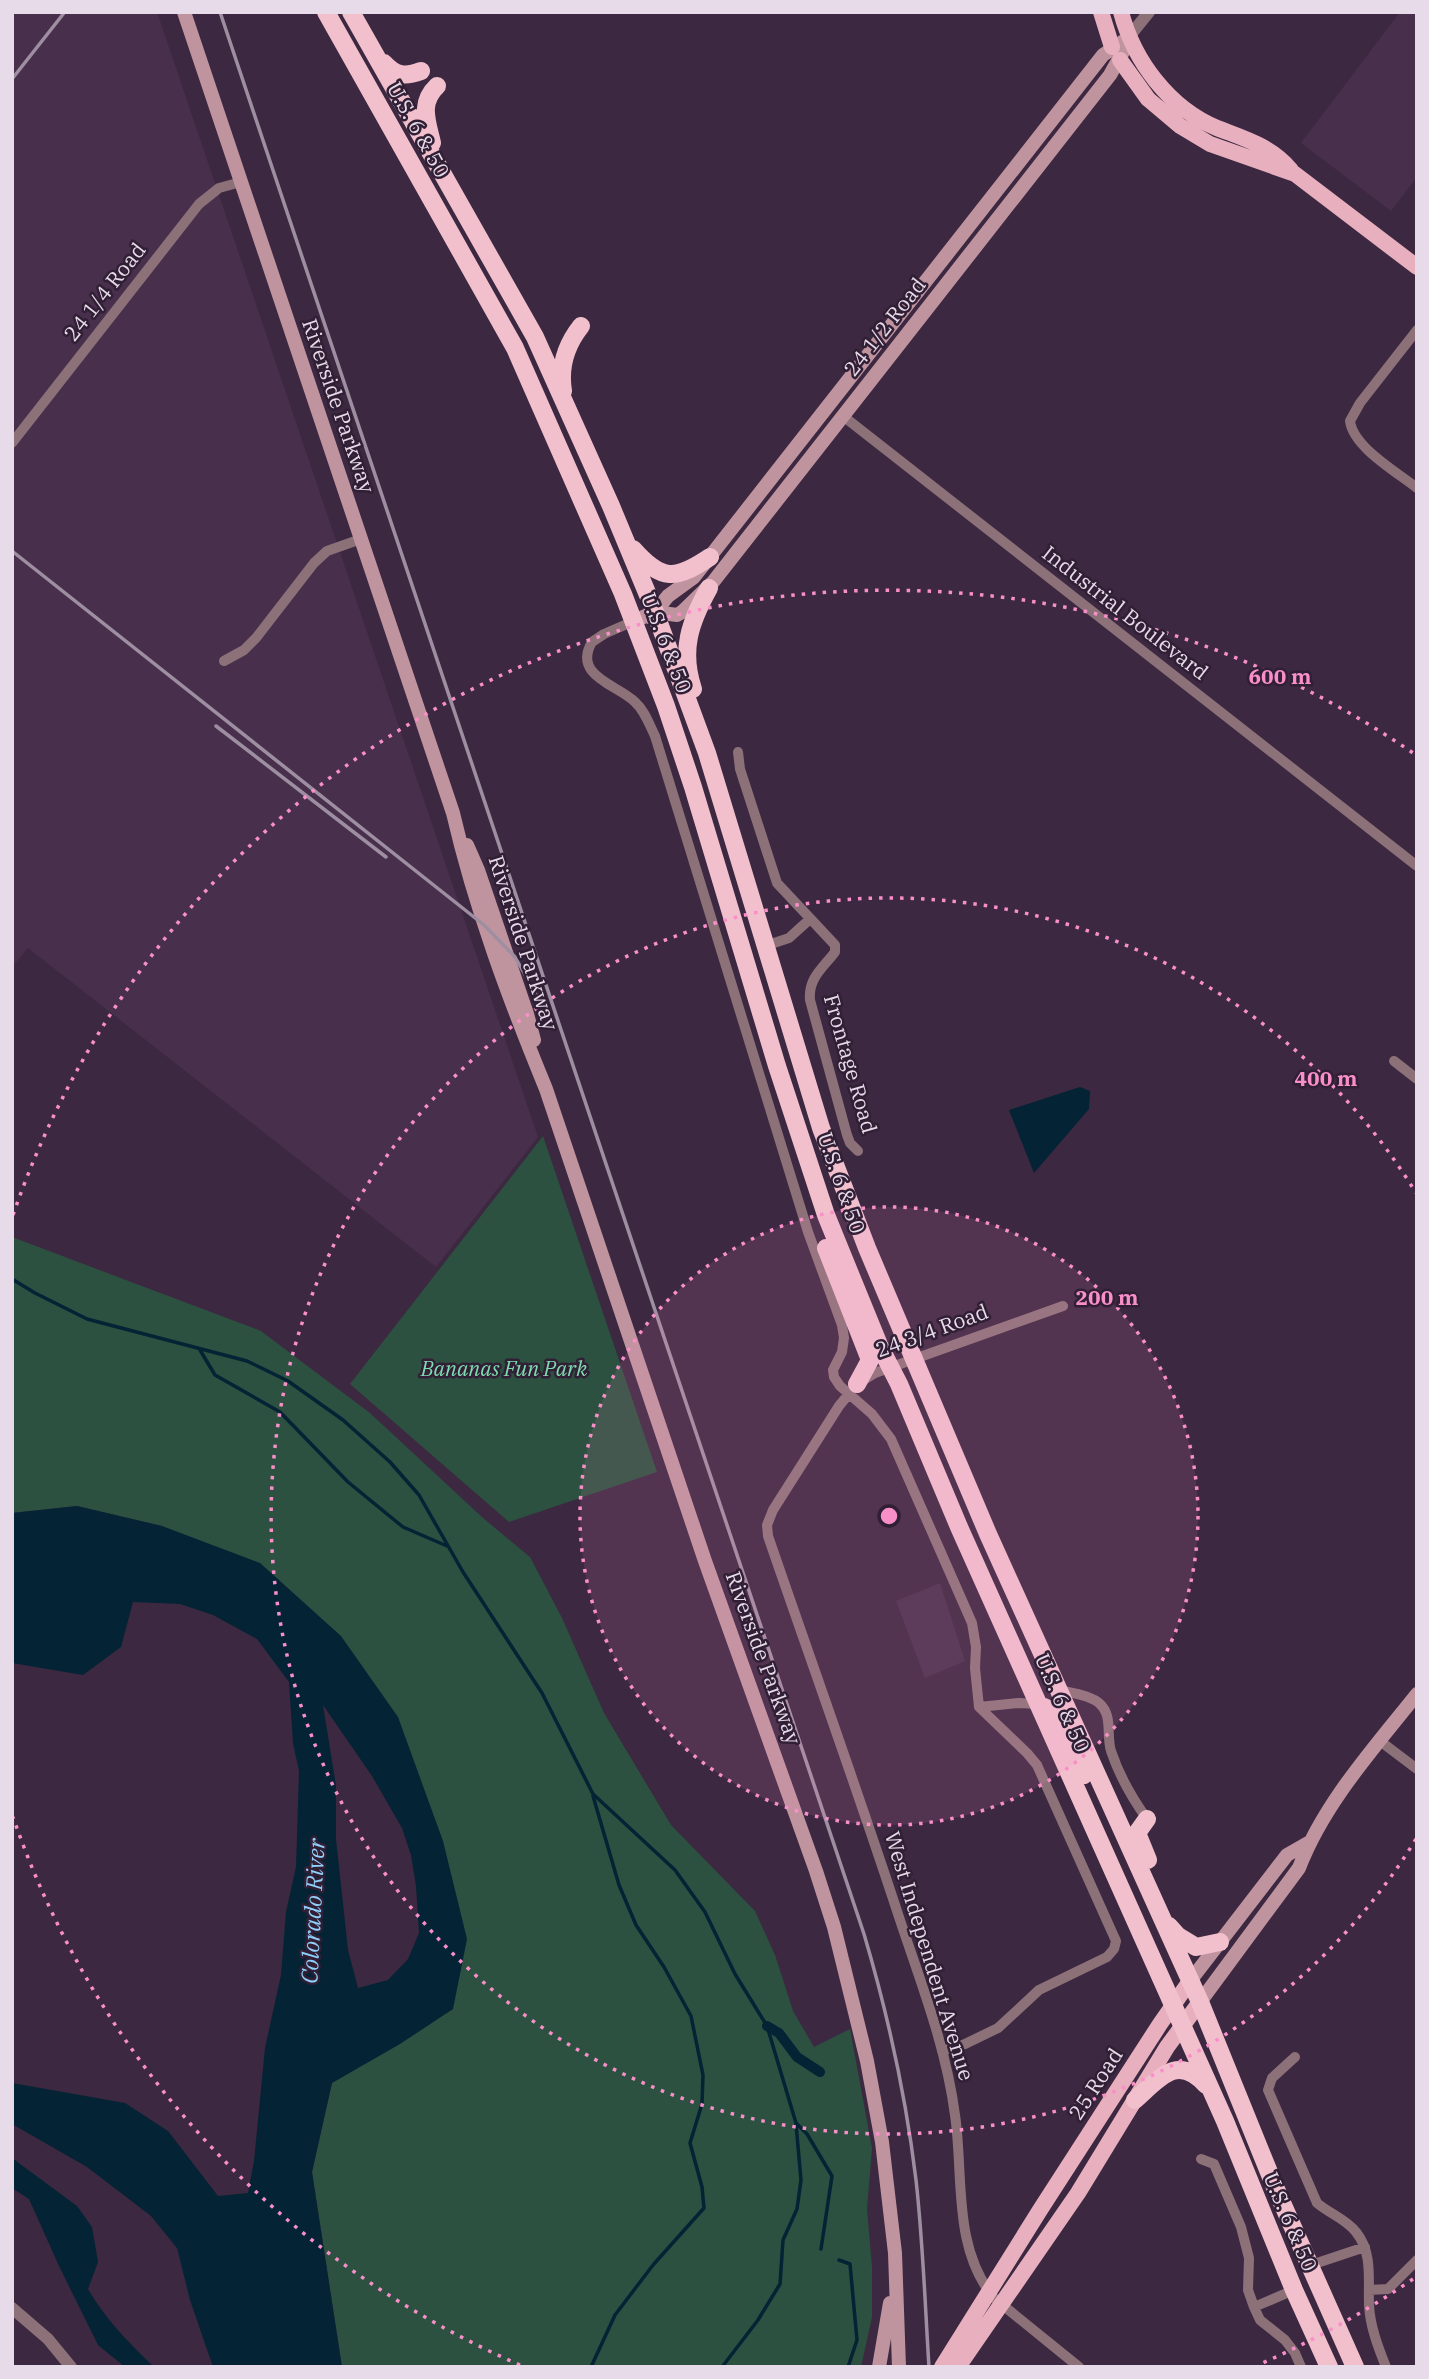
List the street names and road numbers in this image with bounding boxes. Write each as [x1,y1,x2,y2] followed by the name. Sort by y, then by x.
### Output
[381,77,457,182] street label: U.S. 6 & 50
[57,236,152,346] street label: 24 1/4 Road
[837,271,932,381] street label: 24 1/2 Road
[296,315,382,497] street label: Riverside Parkway
[1037,539,1215,686] street label: Industrial Boulevard
[635,588,699,697] street label: U.S. 6 & 50
[482,852,566,1035] street label: Riverside Parkway
[818,991,884,1137] street label: Frontage Road
[812,1128,872,1237] street label: U.S. 6 & 50
[871,1297,992,1363] street label: 24 3/4 Road
[720,1567,809,1749] street label: Riverside Parkway
[1029,1649,1097,1756] street label: U.S. 6 & 50
[879,1828,981,2084] street label: West Independent Avenue
[1062,2042,1129,2125] street label: 25 Road
[1257,2168,1324,2276] street label: U.S. 6 & 50

